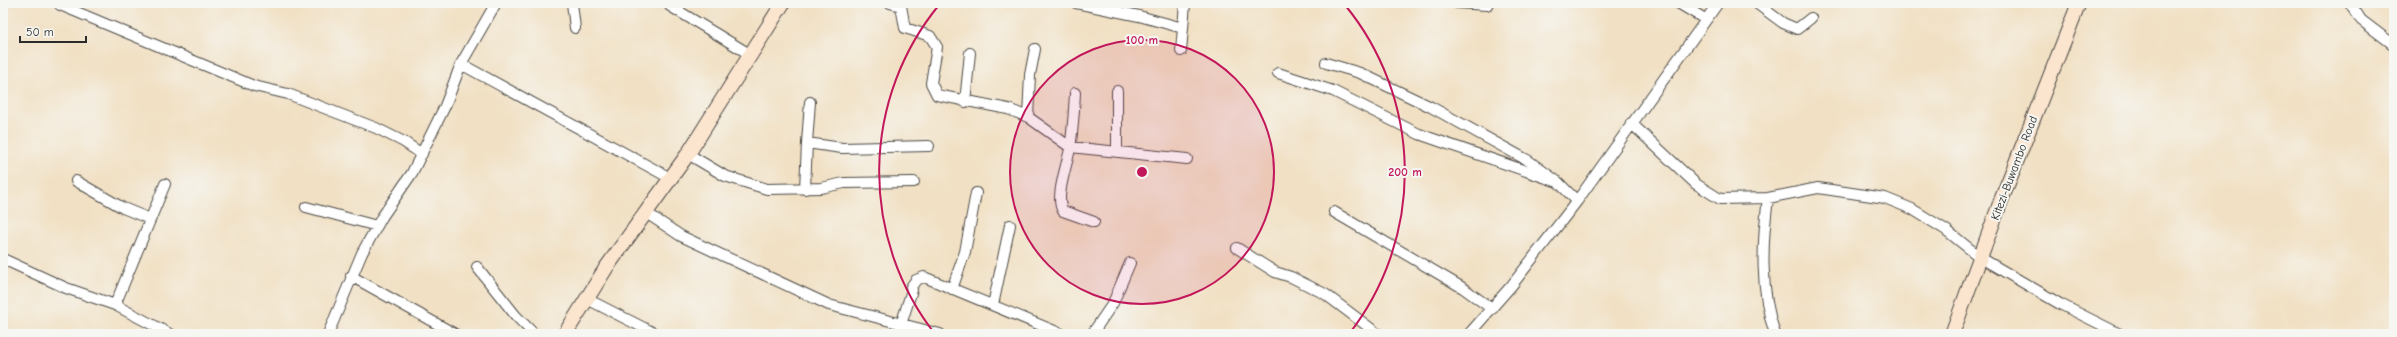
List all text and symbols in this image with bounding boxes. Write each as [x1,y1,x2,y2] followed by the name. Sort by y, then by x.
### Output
[20,18,86,44] scale bar
[26,25,54,39] text: 50 m
[1126,33,1158,47] text: 100 m
[1988,114,2040,222] street label: Kitezi-Buwambo Road
[1135,165,1149,179] centre of rings
[1388,165,1422,179] text: 200 m

